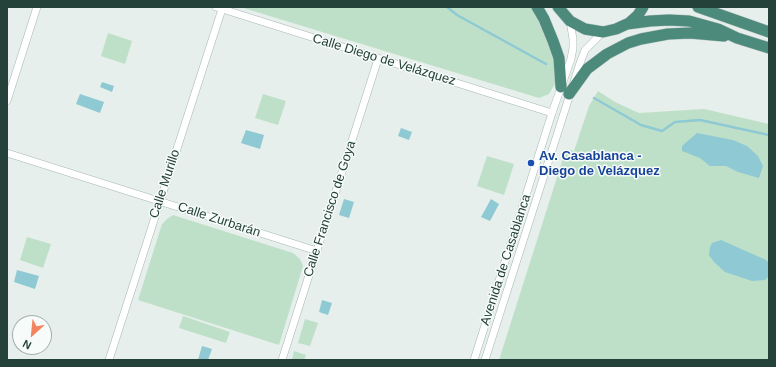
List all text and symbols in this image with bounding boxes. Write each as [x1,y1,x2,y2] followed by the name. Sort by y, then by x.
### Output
[311,31,457,89] street label: Calle Diego de Velázquez
[301,139,359,279] street label: Calle Francisco de Goya
[147,148,183,220] street label: Calle Murillo
[539,148,660,179] place label: Av. Casablanca - Diego de Velázquez
[526,158,536,168] marker: Av. Casablanca - Diego de Velázquez
[477,192,535,328] street label: Avenida de Casablanca
[176,199,262,241] street label: Calle Zurbarán
[12,315,52,355] north arrow
[21,338,33,352] text: N

